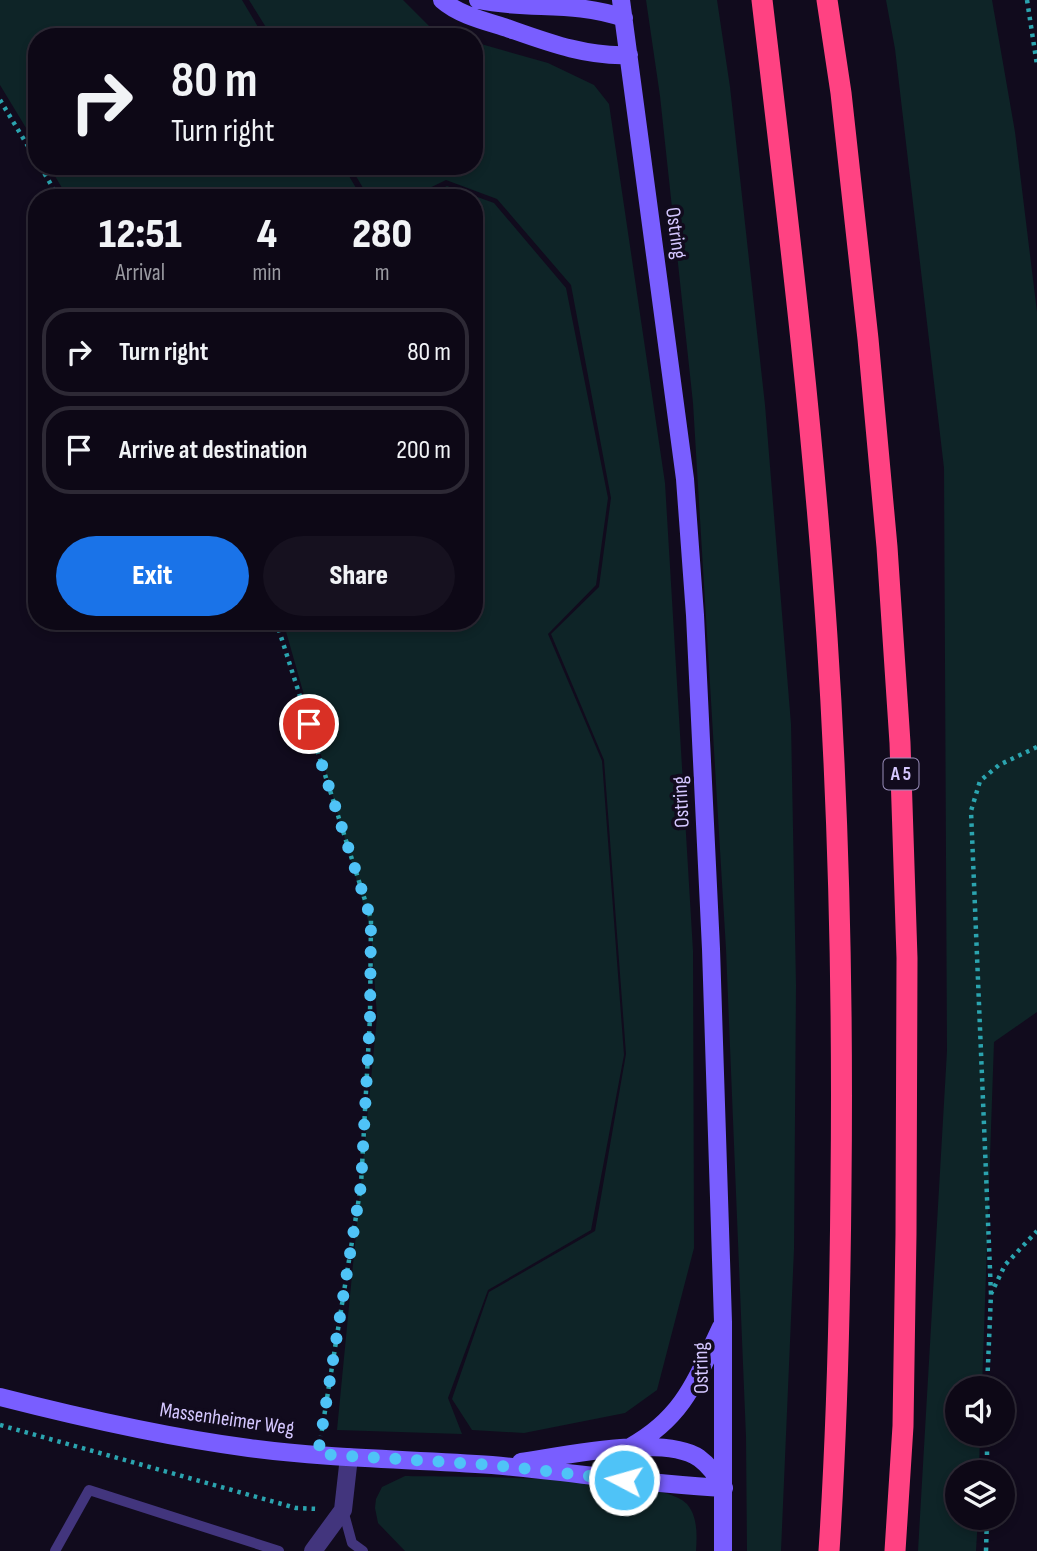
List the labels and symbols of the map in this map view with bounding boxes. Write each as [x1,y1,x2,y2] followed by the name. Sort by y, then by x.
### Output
[660,206,692,260] street label: Ostring
[279,694,339,754] pin
[884,758,918,790] road number: A 5
[667,776,695,828] street label: Ostring
[688,1342,714,1394] street label: Ostring
[158,1397,296,1441] street label: Massenheimer Weg
[587,1443,661,1517] position arrow

